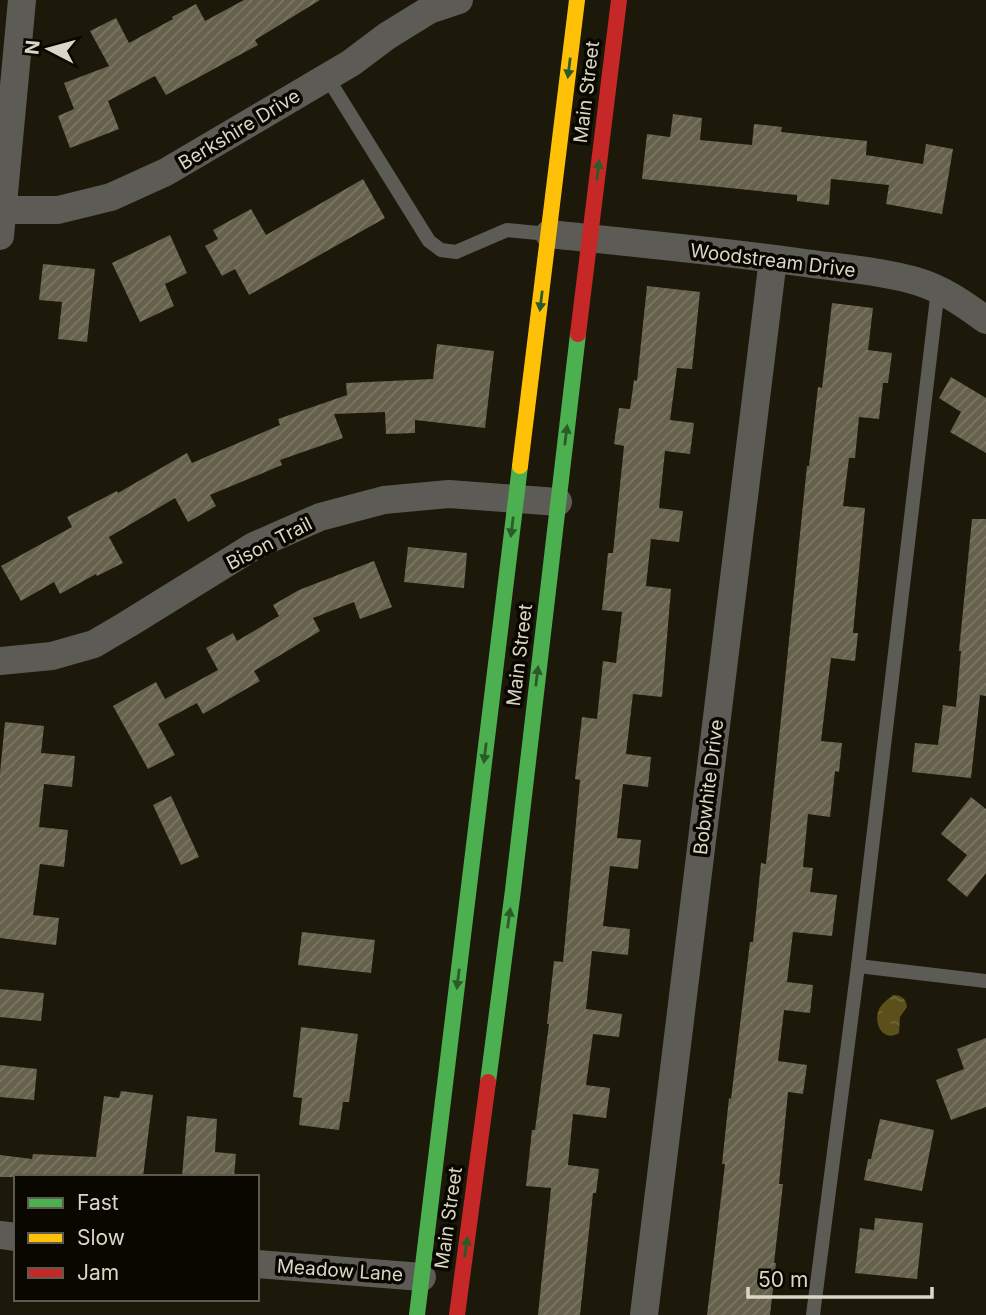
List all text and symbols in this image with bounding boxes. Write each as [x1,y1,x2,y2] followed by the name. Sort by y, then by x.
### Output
[14,14,84,84] north arrow
[20,39,45,56] text: N
[569,40,604,144] street label: Main Street
[563,57,574,79] one-way arrow
[174,84,304,175] street label: Berkshire Drive
[592,159,603,181] one-way arrow
[689,239,857,282] street label: Woodstream Drive
[535,291,546,313] one-way arrow
[560,423,571,445] one-way arrow
[222,512,316,575] street label: Bison Trail
[507,516,518,538] one-way arrow
[502,603,537,707] street label: Main Street
[532,665,543,687] one-way arrow
[689,718,728,856] street label: Bobwhite Drive
[480,742,491,764] one-way arrow
[504,907,515,929] one-way arrow
[452,968,463,990] one-way arrow
[430,1166,467,1270] street label: Main Street
[14,1175,259,1301] legend
[77,1190,119,1215] text: Fast
[77,1225,125,1250] text: Slow
[460,1236,471,1258] one-way arrow
[276,1255,404,1286] street label: Meadow Lane
[748,1256,932,1300] scale bar
[77,1260,119,1285] text: Jam
[758,1267,808,1292] text: 50 m

